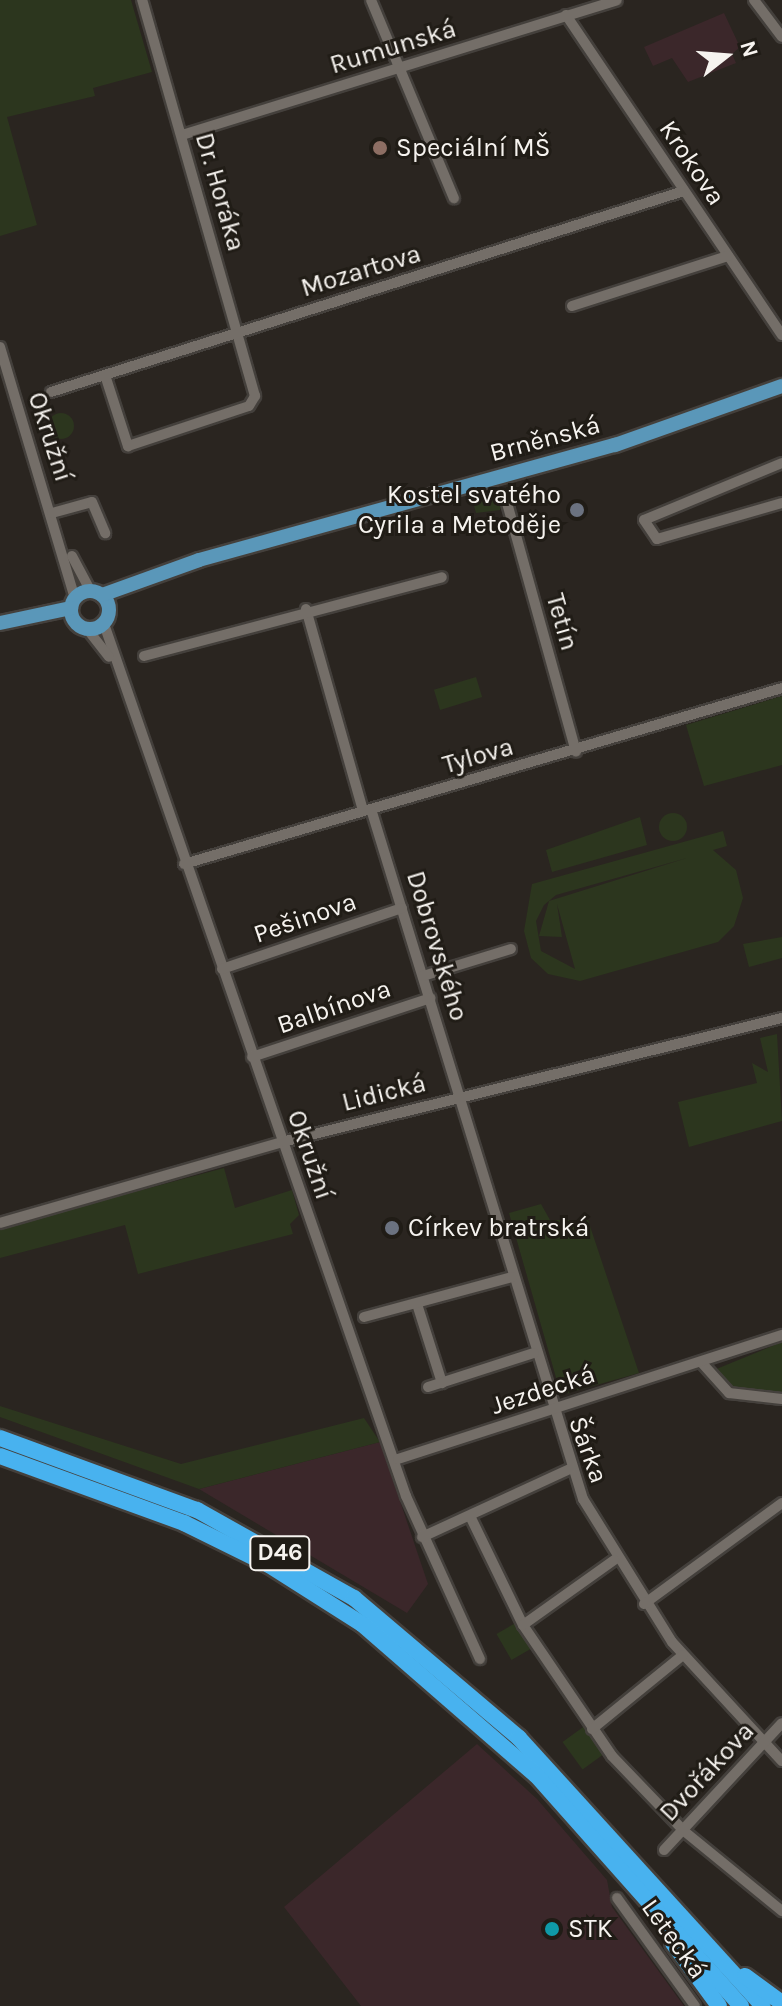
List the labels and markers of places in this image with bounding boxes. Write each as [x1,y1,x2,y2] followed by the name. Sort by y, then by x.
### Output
[396,132,550,164] place label: Speciální MŠ
[371,139,389,157] marker: Speciální MŠ
[358,479,561,540] place label: Kostel svatého Cyrila a Metoděje
[568,501,586,519] marker: Kostel svatého Cyrila a Metoděje
[408,1212,589,1244] place label: Církev bratrská
[383,1219,401,1237] marker: Církev bratrská
[568,1913,613,1945] place label: STK
[543,1920,561,1938] marker: STK

